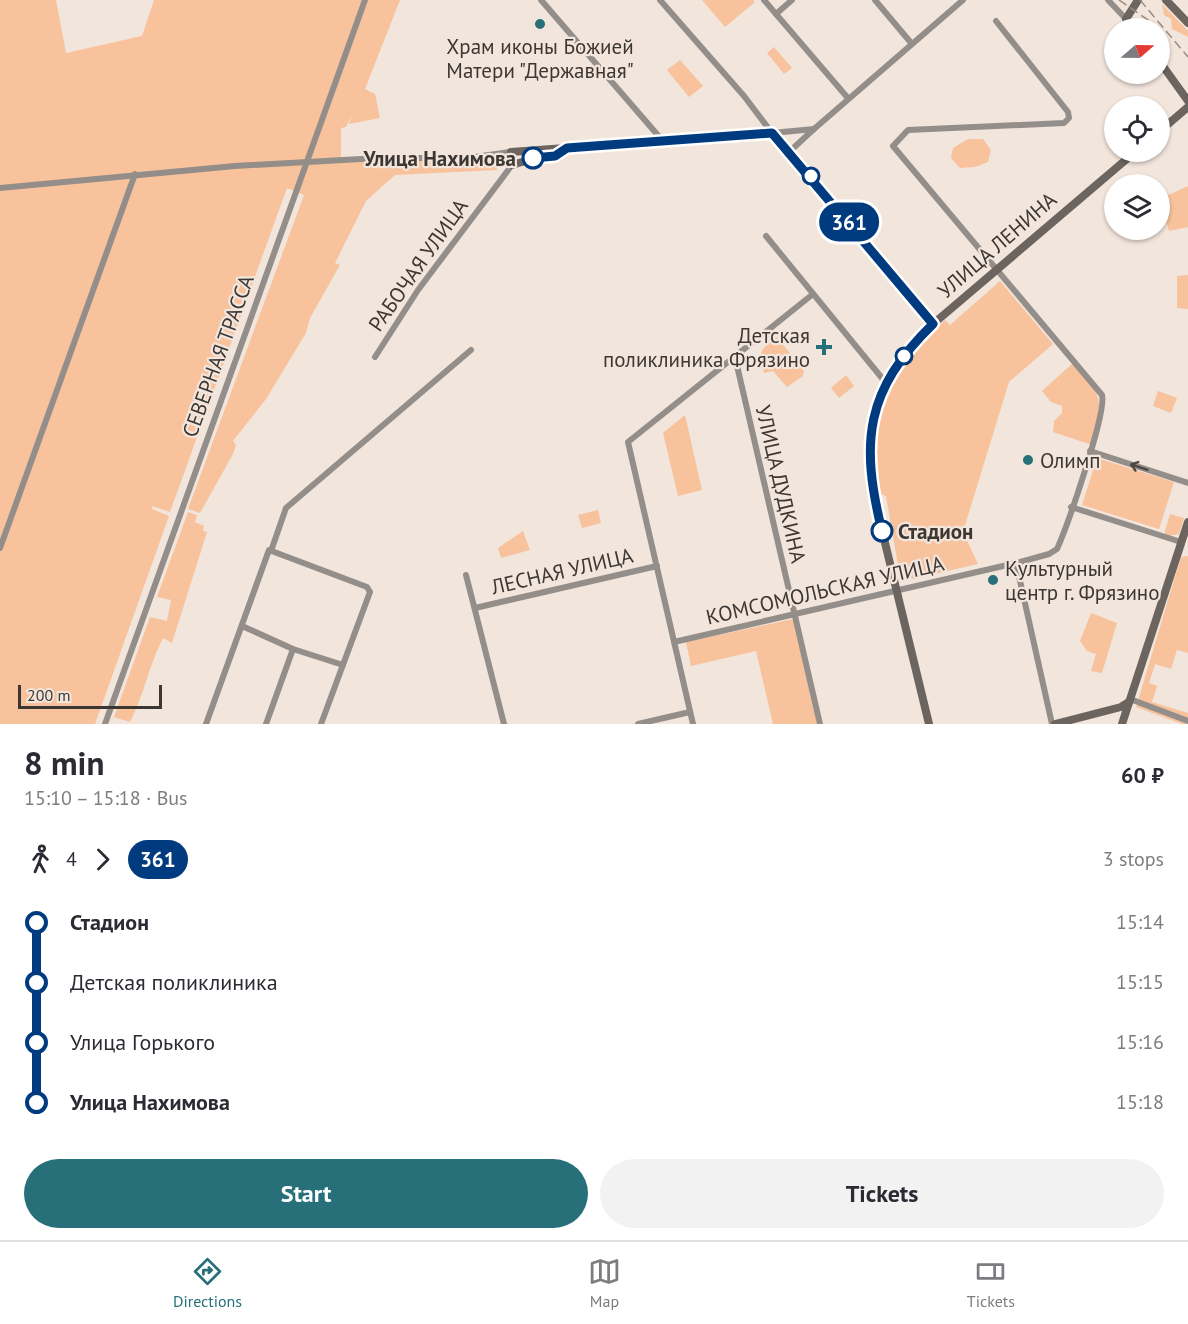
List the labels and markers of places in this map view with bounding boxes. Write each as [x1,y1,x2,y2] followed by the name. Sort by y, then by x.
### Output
[533,17,547,31] marker: Храм иконы Божией Матери "Державная"
[446,33,634,84] place label: Храм иконы Божией Матери "Державная"
[362,145,516,172] place label: Улица Нахимова
[522,147,544,169] marker: Улица Нахимова
[802,167,820,185] unlabelled marker
[603,322,810,373] place label: Детская поликлиника Фрязино
[815,338,833,356] marker: Детская поликлиника Фрязино
[895,347,913,365] unlabelled marker
[1040,447,1101,474] place label: Олимп
[1021,453,1035,467] marker: Олимп
[898,518,973,545] place label: Стадион
[871,520,893,542] marker: Стадион
[1005,555,1159,606] place label: Культурный центр г. Фрязино
[986,573,1000,587] marker: Культурный центр г. Фрязино

